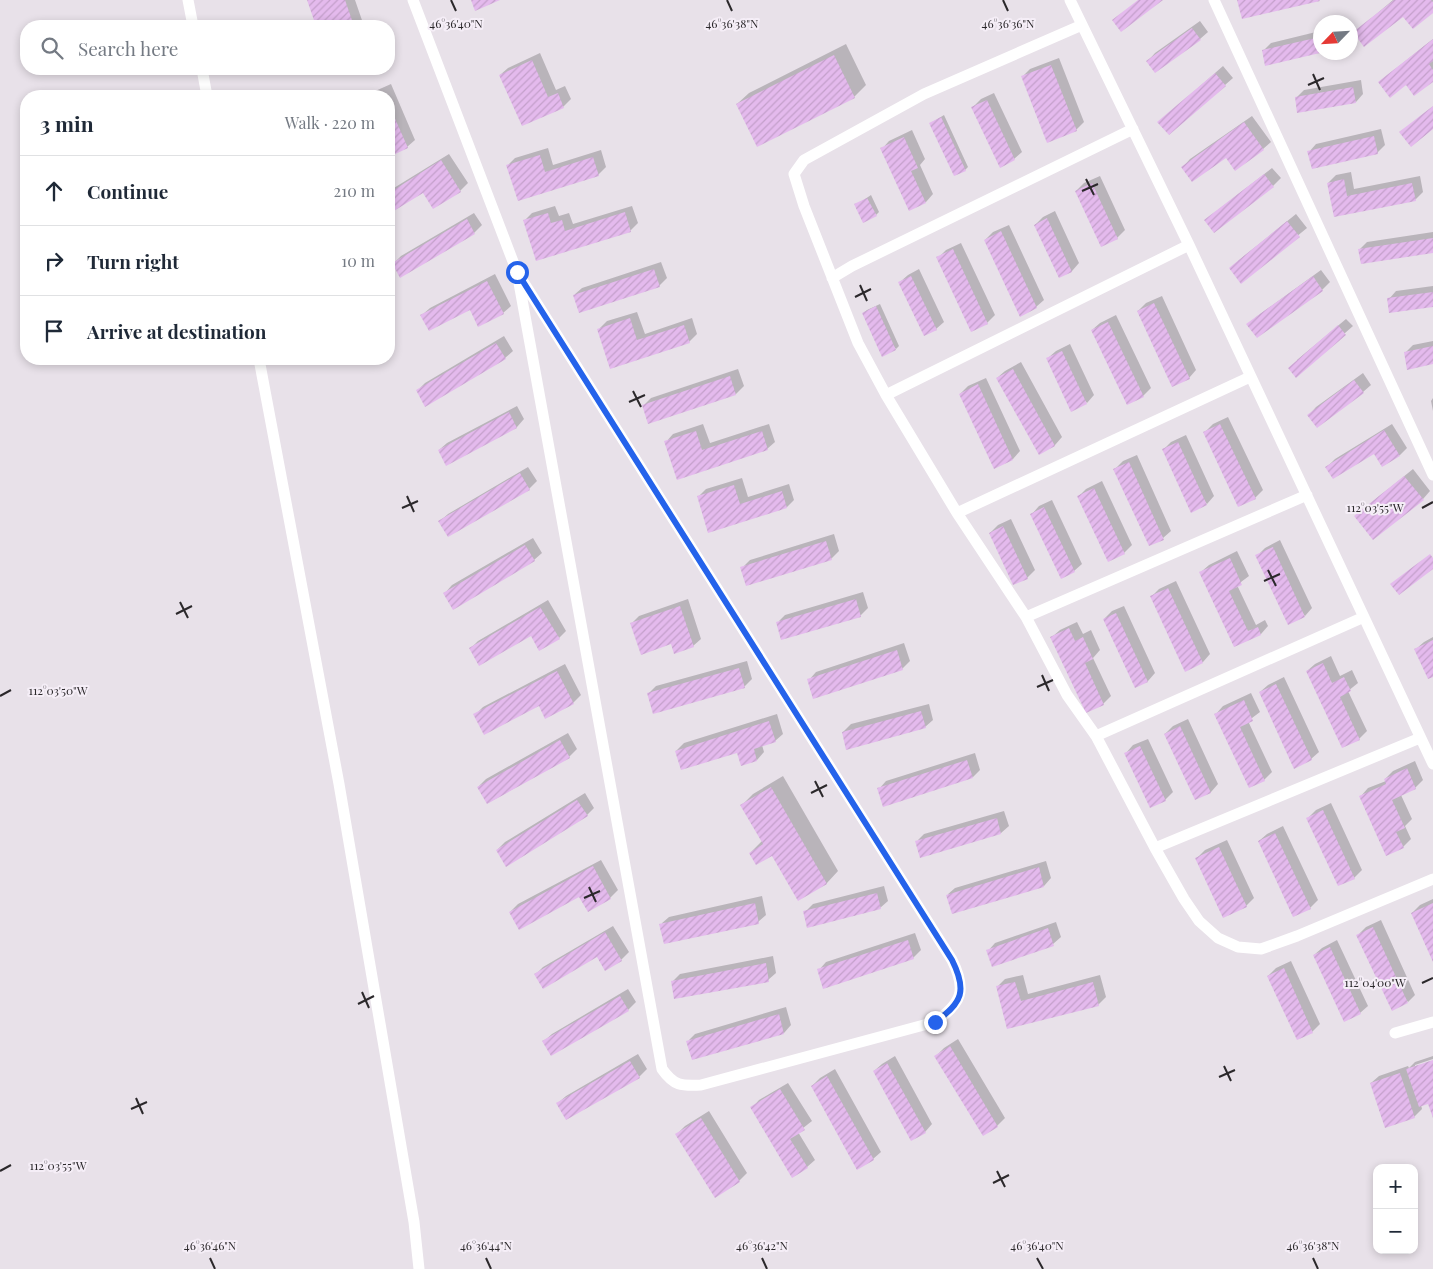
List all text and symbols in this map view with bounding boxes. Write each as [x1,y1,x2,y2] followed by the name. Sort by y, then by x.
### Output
[429,15,483,31] text: 46°36'40"N
[705,15,759,31] text: 46°36'38"N
[982,15,1035,31] text: 46°36'36"N
[1313,15,1358,60] north arrow
[20,20,395,75] search box
[38,34,66,62] icon: search
[78,35,178,61] text: Search here
[40,109,94,137] text: 3 min
[285,112,375,133] text: Walk · 220 m
[40,177,68,205] icon: ahead
[87,178,168,204] text: Continue
[334,180,375,201] text: 210 m
[40,247,68,275] icon: right
[87,248,179,274] text: Turn right
[341,250,375,271] text: 10 m
[506,261,529,284] route start
[40,317,68,345] icon: arrive
[87,318,267,344] text: Arrive at destination
[1346,499,1404,515] text: 112°03'55"W
[28,682,88,698] text: 112°03'50"W
[1344,974,1406,990] text: 112°04'00"W
[924,1011,947,1034] route end
[29,1157,87,1173] text: 112°03'55"W
[1373,1164,1418,1254] map controls
[1373,1164,1418,1209] button: +
[1373,1209,1418,1254] button: −
[184,1237,237,1253] text: 46°36'46"N
[460,1237,513,1253] text: 46°36'44"N
[736,1237,789,1253] text: 46°36'42"N
[1010,1237,1064,1253] text: 46°36'40"N
[1286,1237,1340,1253] text: 46°36'38"N

